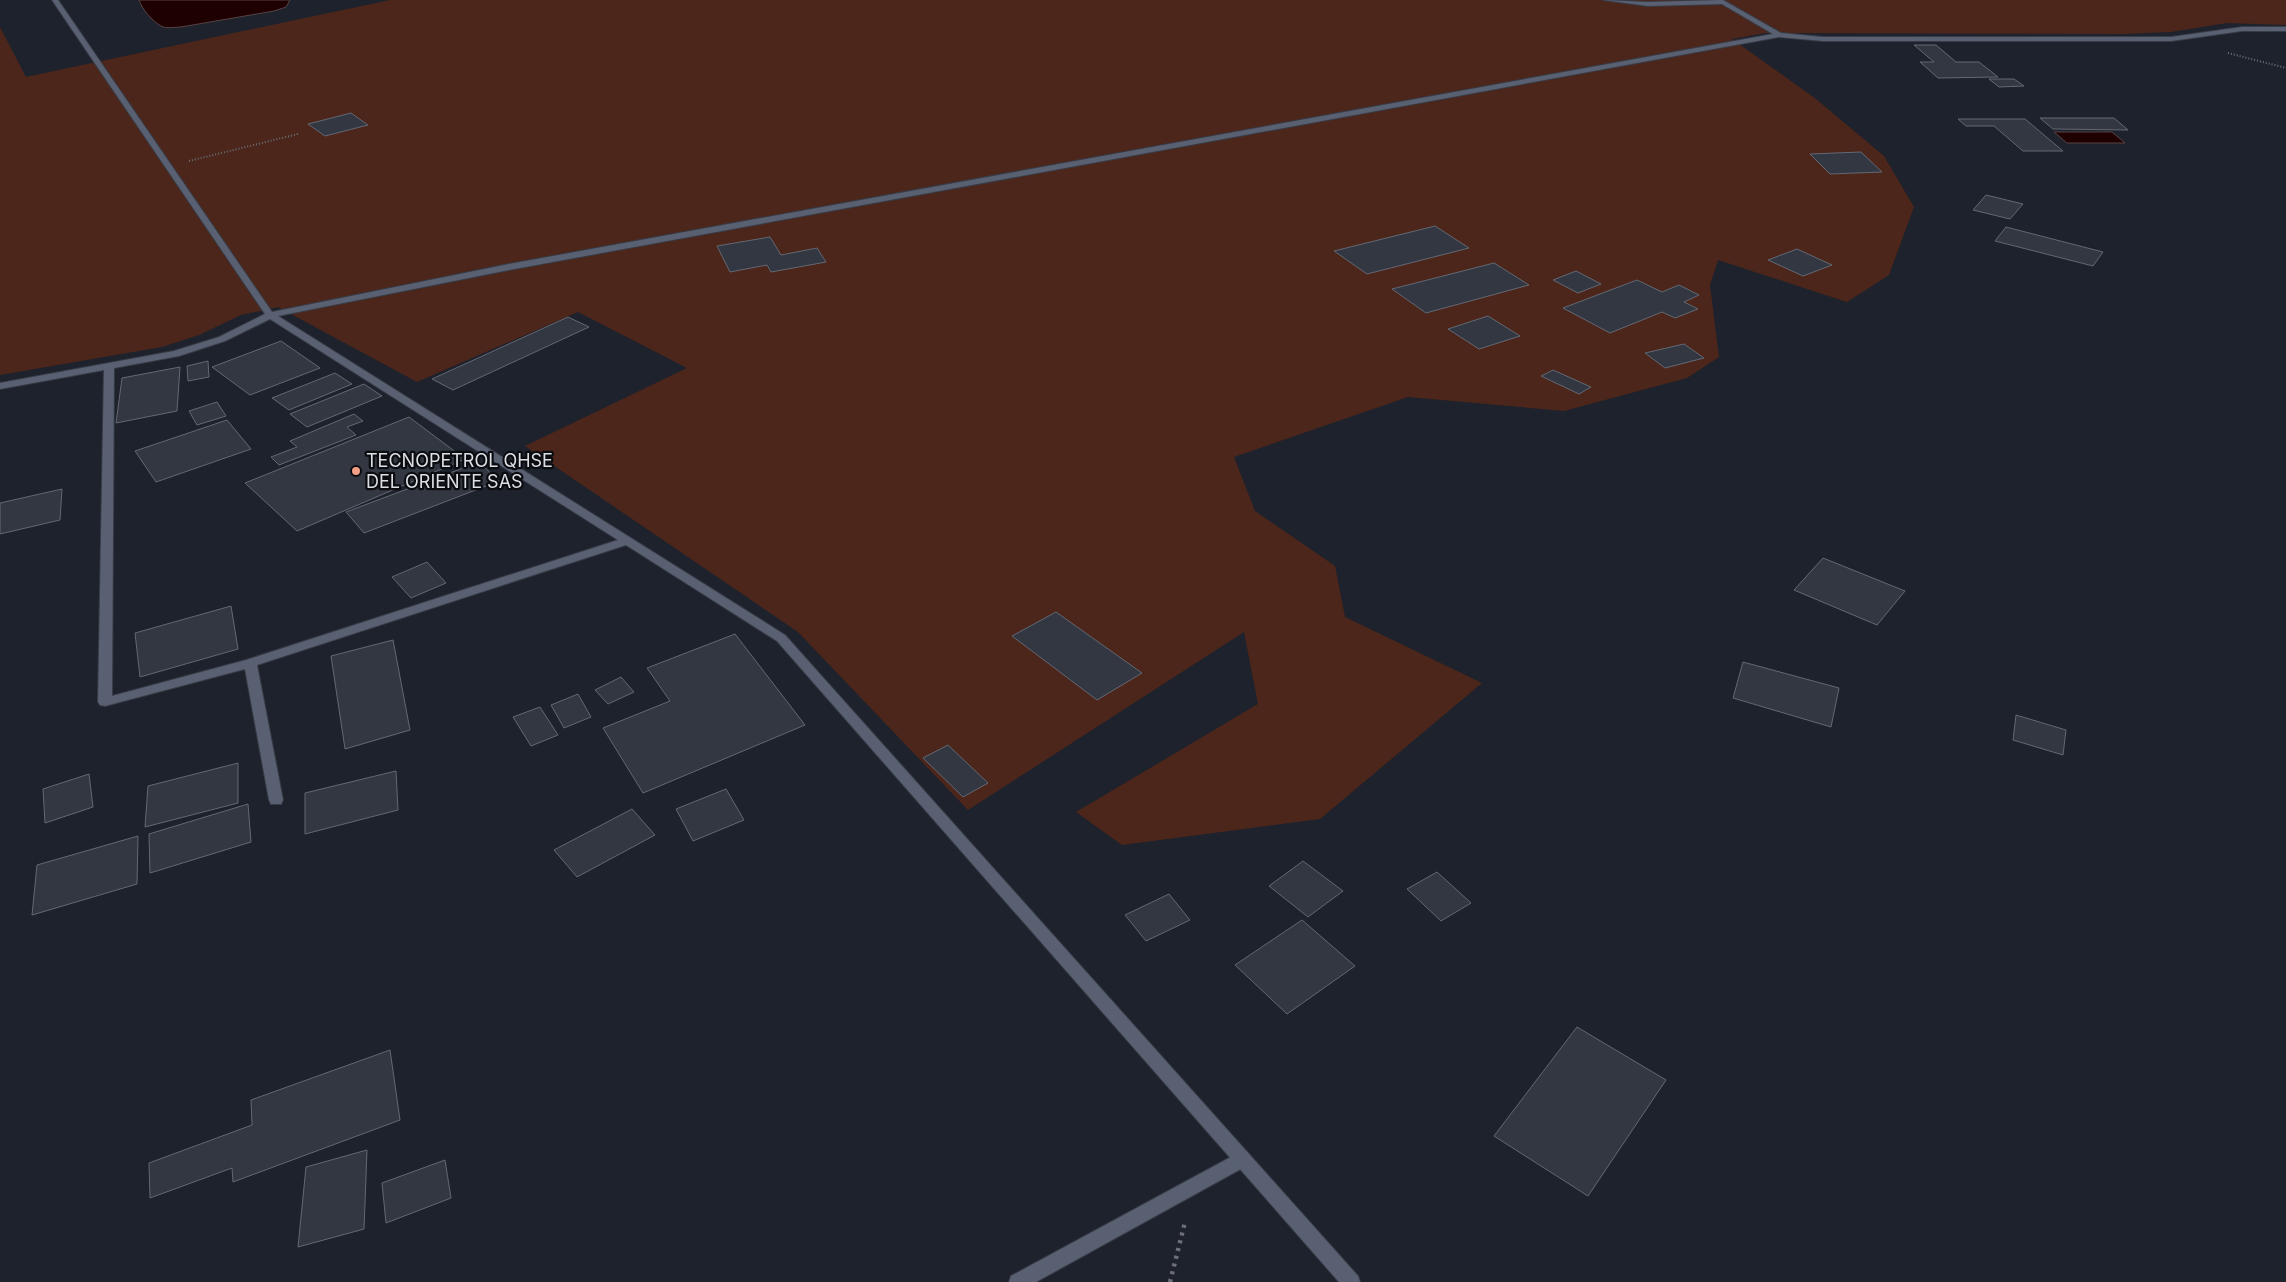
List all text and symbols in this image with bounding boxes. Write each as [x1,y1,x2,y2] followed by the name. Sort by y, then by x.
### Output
[366,450,553,492] place label: TECNOPETROL QHSE DEL ORIENTE SAS
[350,465,362,477] marker: TECNOPETROL QHSE DEL ORIENTE SAS

